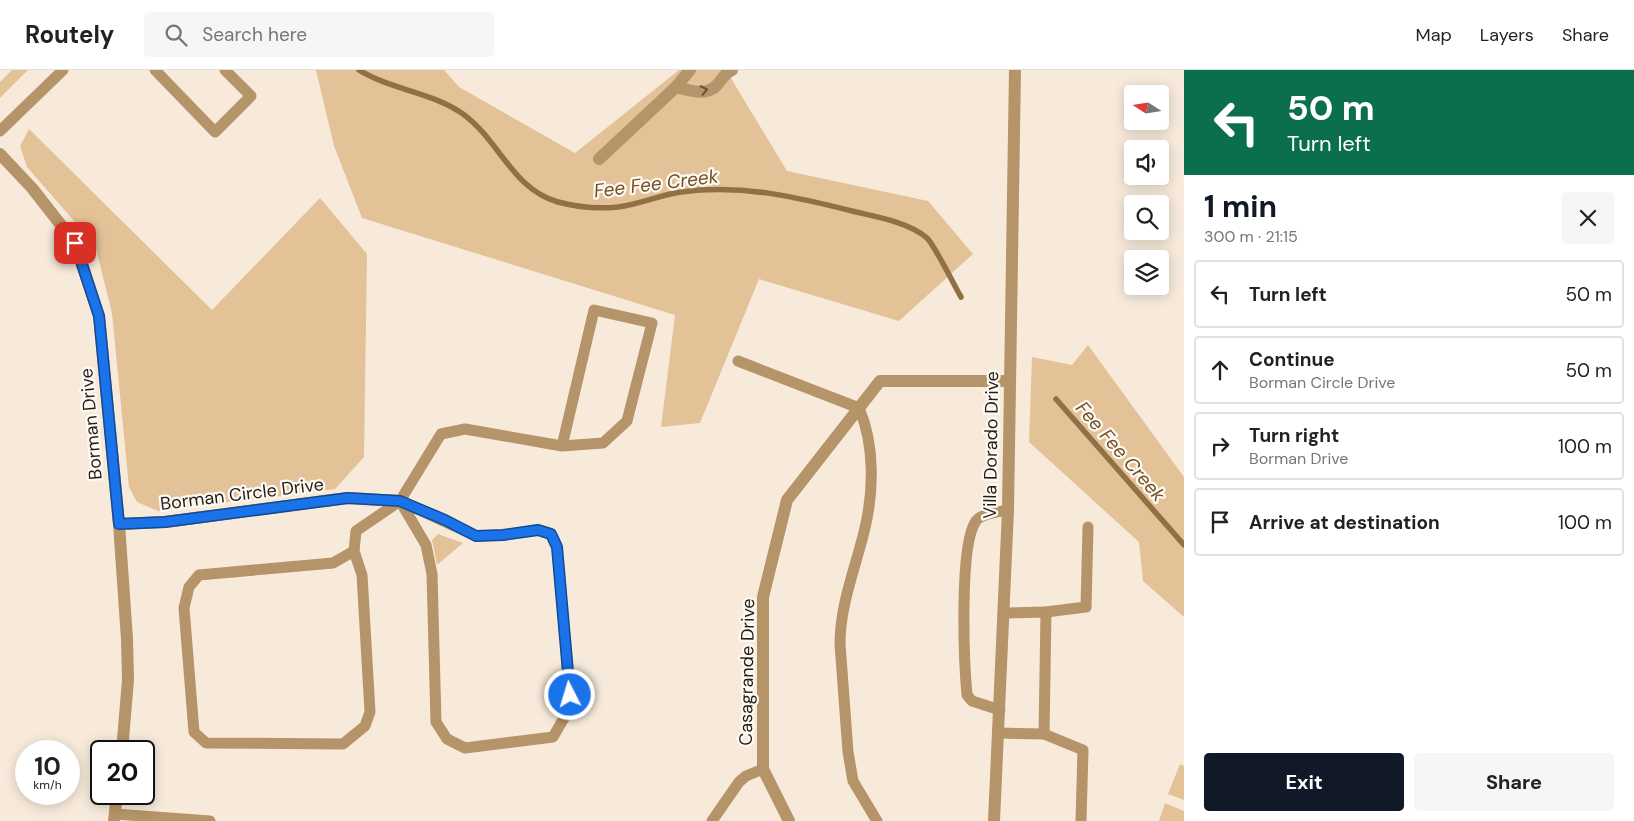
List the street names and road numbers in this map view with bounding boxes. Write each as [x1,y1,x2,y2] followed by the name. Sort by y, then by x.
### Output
[74,367,108,481] street label: Borman Drive
[978,371,1004,519] street label: Villa Dorado Drive
[159,472,325,516] street label: Borman Circle Drive
[734,598,760,746] street label: Casagrande Drive

